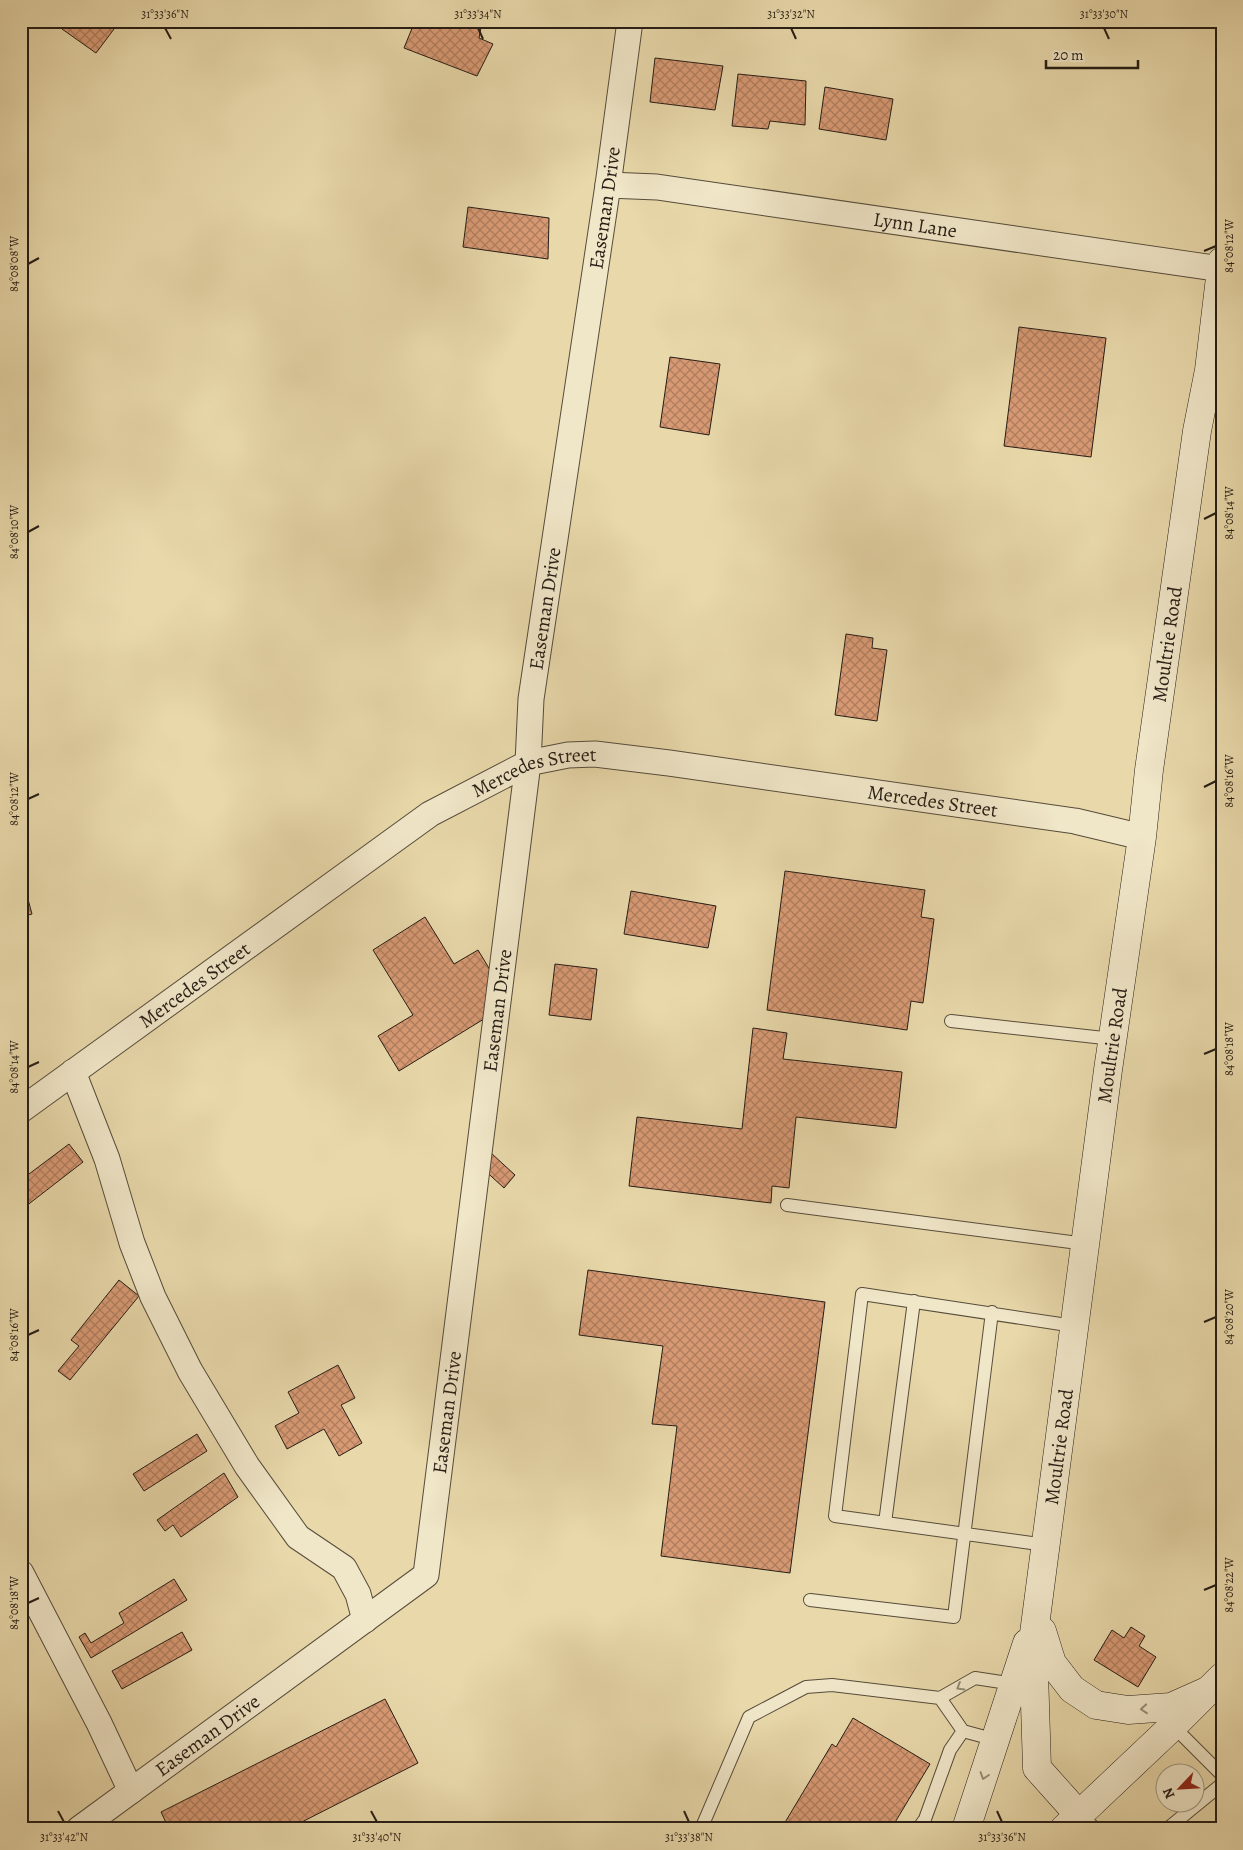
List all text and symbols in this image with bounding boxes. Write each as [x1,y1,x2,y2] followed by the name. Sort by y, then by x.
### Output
[141,6,189,22] text: 31°33'36"N
[454,6,502,22] text: 31°33'34"N
[767,6,815,22] text: 31°33'32"N
[1080,6,1129,22] text: 31°33'30"N
[1046,38,1138,70] scale bar
[1053,45,1084,65] text: 20 m
[582,145,627,271] street label: Easeman Drive
[872,205,959,244] street label: Lynn Lane
[1221,218,1237,273] text: 84°08'12"W
[6,235,22,292] text: 84°08'08"W
[1221,485,1237,540] text: 84°08'14"W
[6,504,22,559] text: 84°08'10"W
[522,545,567,672] street label: Easeman Drive
[1145,584,1188,704] street label: Moultrie Road
[467,740,597,804] street label: Mercedes Street
[1221,753,1237,808] text: 84°08'16"W
[6,771,22,826] text: 84°08'12"W
[866,778,1000,823] street label: Mercedes Street
[133,935,256,1034] street label: Mercedes Street
[476,947,518,1073] street label: Easeman Drive
[1090,985,1133,1105] street label: Moultrie Road
[1221,1021,1237,1076] text: 84°08'18"W
[6,1039,22,1094] text: 84°08'14"W
[1221,1288,1237,1345] text: 84°08'20"W
[6,1307,22,1362] text: 84°08'16"W
[425,1349,468,1475] street label: Easeman Drive
[1038,1387,1080,1506] street label: Moultrie Road
[1221,1557,1237,1613] text: 84°08'22"W
[6,1575,22,1630] text: 84°08'18"W
[956,1680,965,1690] one-way arrow
[149,1688,265,1782] street label: Easeman Drive
[1140,1703,1148,1714] one-way arrow
[1156,1762,1206,1812] north arrow
[980,1771,990,1779] one-way arrow
[1158,1785,1179,1802] text: N
[40,1829,88,1845] text: 31°33'42"N
[353,1829,402,1845] text: 31°33'40"N
[665,1829,713,1845] text: 31°33'38"N
[978,1829,1026,1845] text: 31°33'36"N

